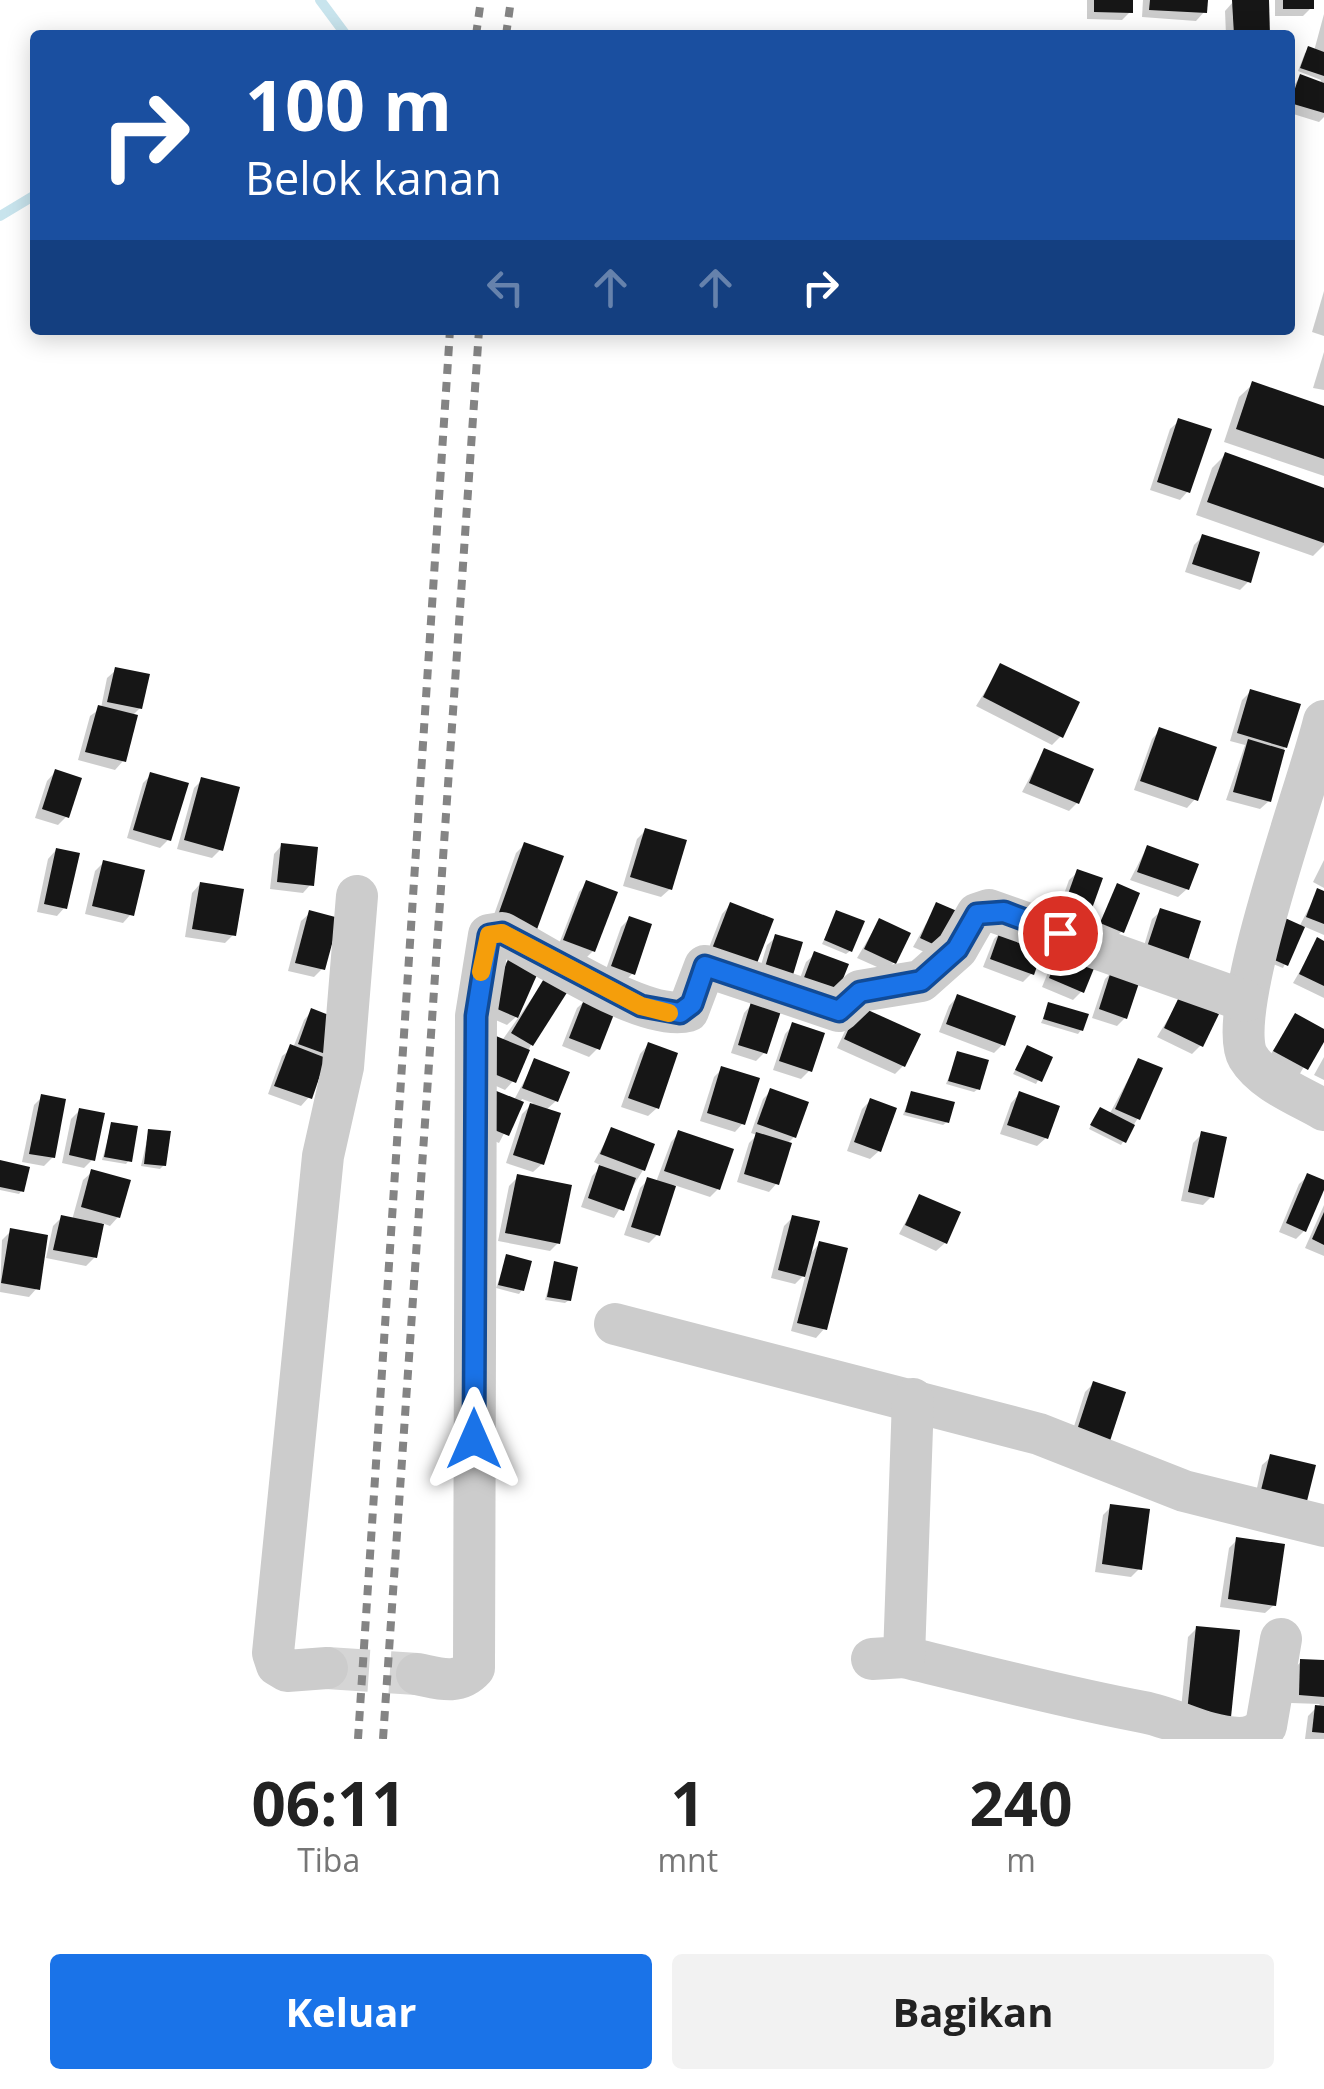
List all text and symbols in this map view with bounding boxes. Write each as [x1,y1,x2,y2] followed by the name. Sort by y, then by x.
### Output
[245,56,452,152] text: 100 m
[80,70,210,200] icon: right
[245,147,502,208] text: Belok kanan
[478,260,533,315] icon: left
[583,260,638,315] icon: ahead
[688,260,743,315] icon: ahead
[793,260,848,315] icon: right
[1018,891,1103,976] pin
[1033,906,1088,961] icon: arrive
[422,1387,526,1491] position arrow
[252,1762,406,1844] text: 06:11
[671,1762,705,1844] text: 1
[970,1762,1072,1844] text: 240
[297,1838,360,1881] text: Tiba
[657,1838,718,1881] text: mnt
[1006,1838,1036,1881] text: m
[50,1954,652,2069] button: Keluar
[672,1954,1274,2069] button: Bagikan

